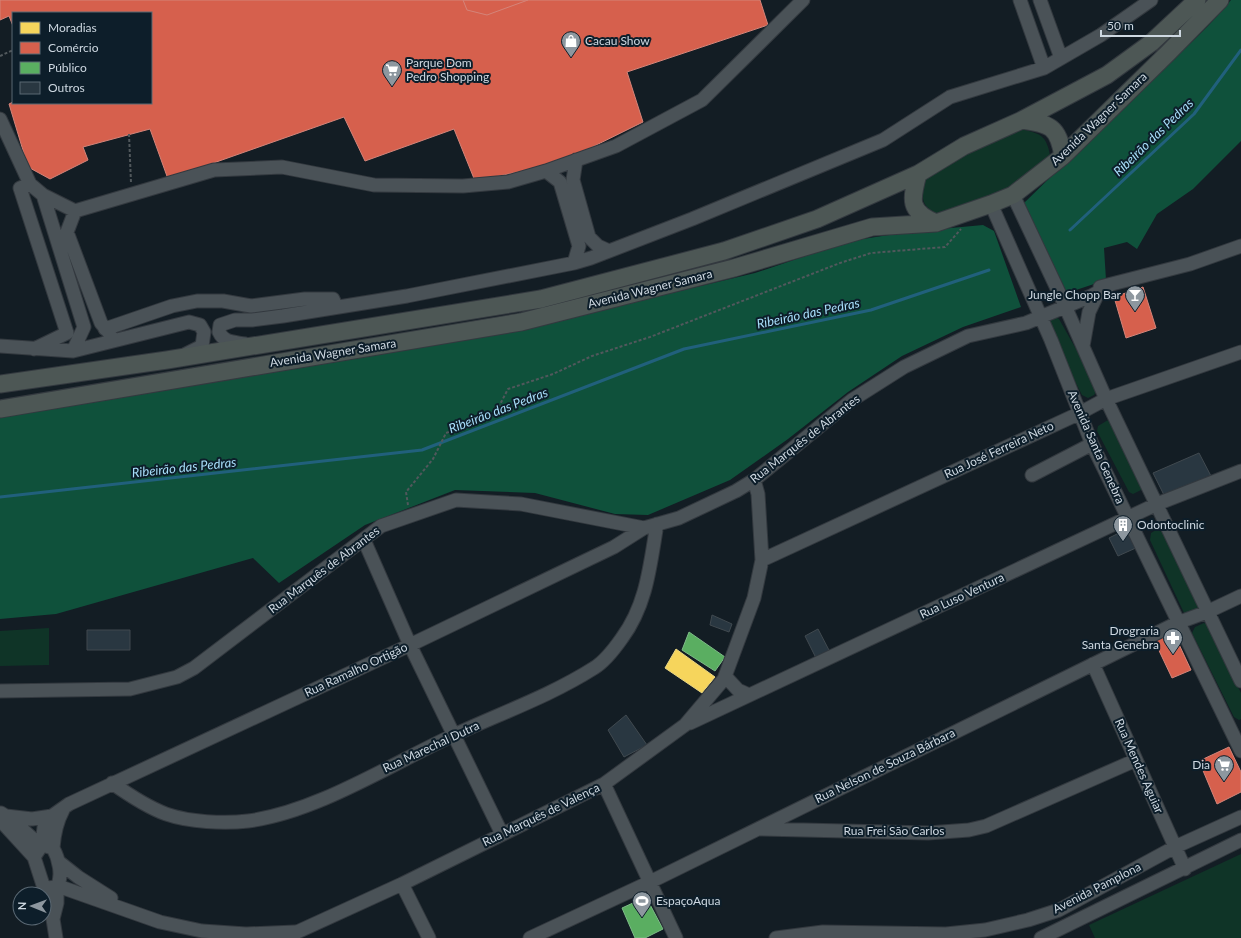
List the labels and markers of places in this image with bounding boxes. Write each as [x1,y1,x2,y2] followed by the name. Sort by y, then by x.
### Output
[560,30,582,58] shop icon: Cacau Show
[585,33,650,48] place label: Cacau Show
[406,55,489,84] place label: Parque Dom Pedro Shopping
[381,59,403,87] supermarket icon: Parque Dom Pedro Shopping
[1124,284,1146,312] bar icon: Jungle Chopp Bar
[1028,287,1122,302] place label: Jungle Chopp Bar
[1112,514,1134,542] building icon: Odontoclinic
[1137,517,1205,532] place label: Odontoclinic
[1082,623,1159,652] place label: Drograria Santa Genebra
[1162,627,1184,655] pharmacy icon: Drograria Santa Genebra
[1213,754,1235,782] supermarket icon: Dia
[1192,757,1210,772] place label: Dia
[631,890,653,918] sports icon: EspaçoAqua
[656,893,720,908] place label: EspaçoAqua

